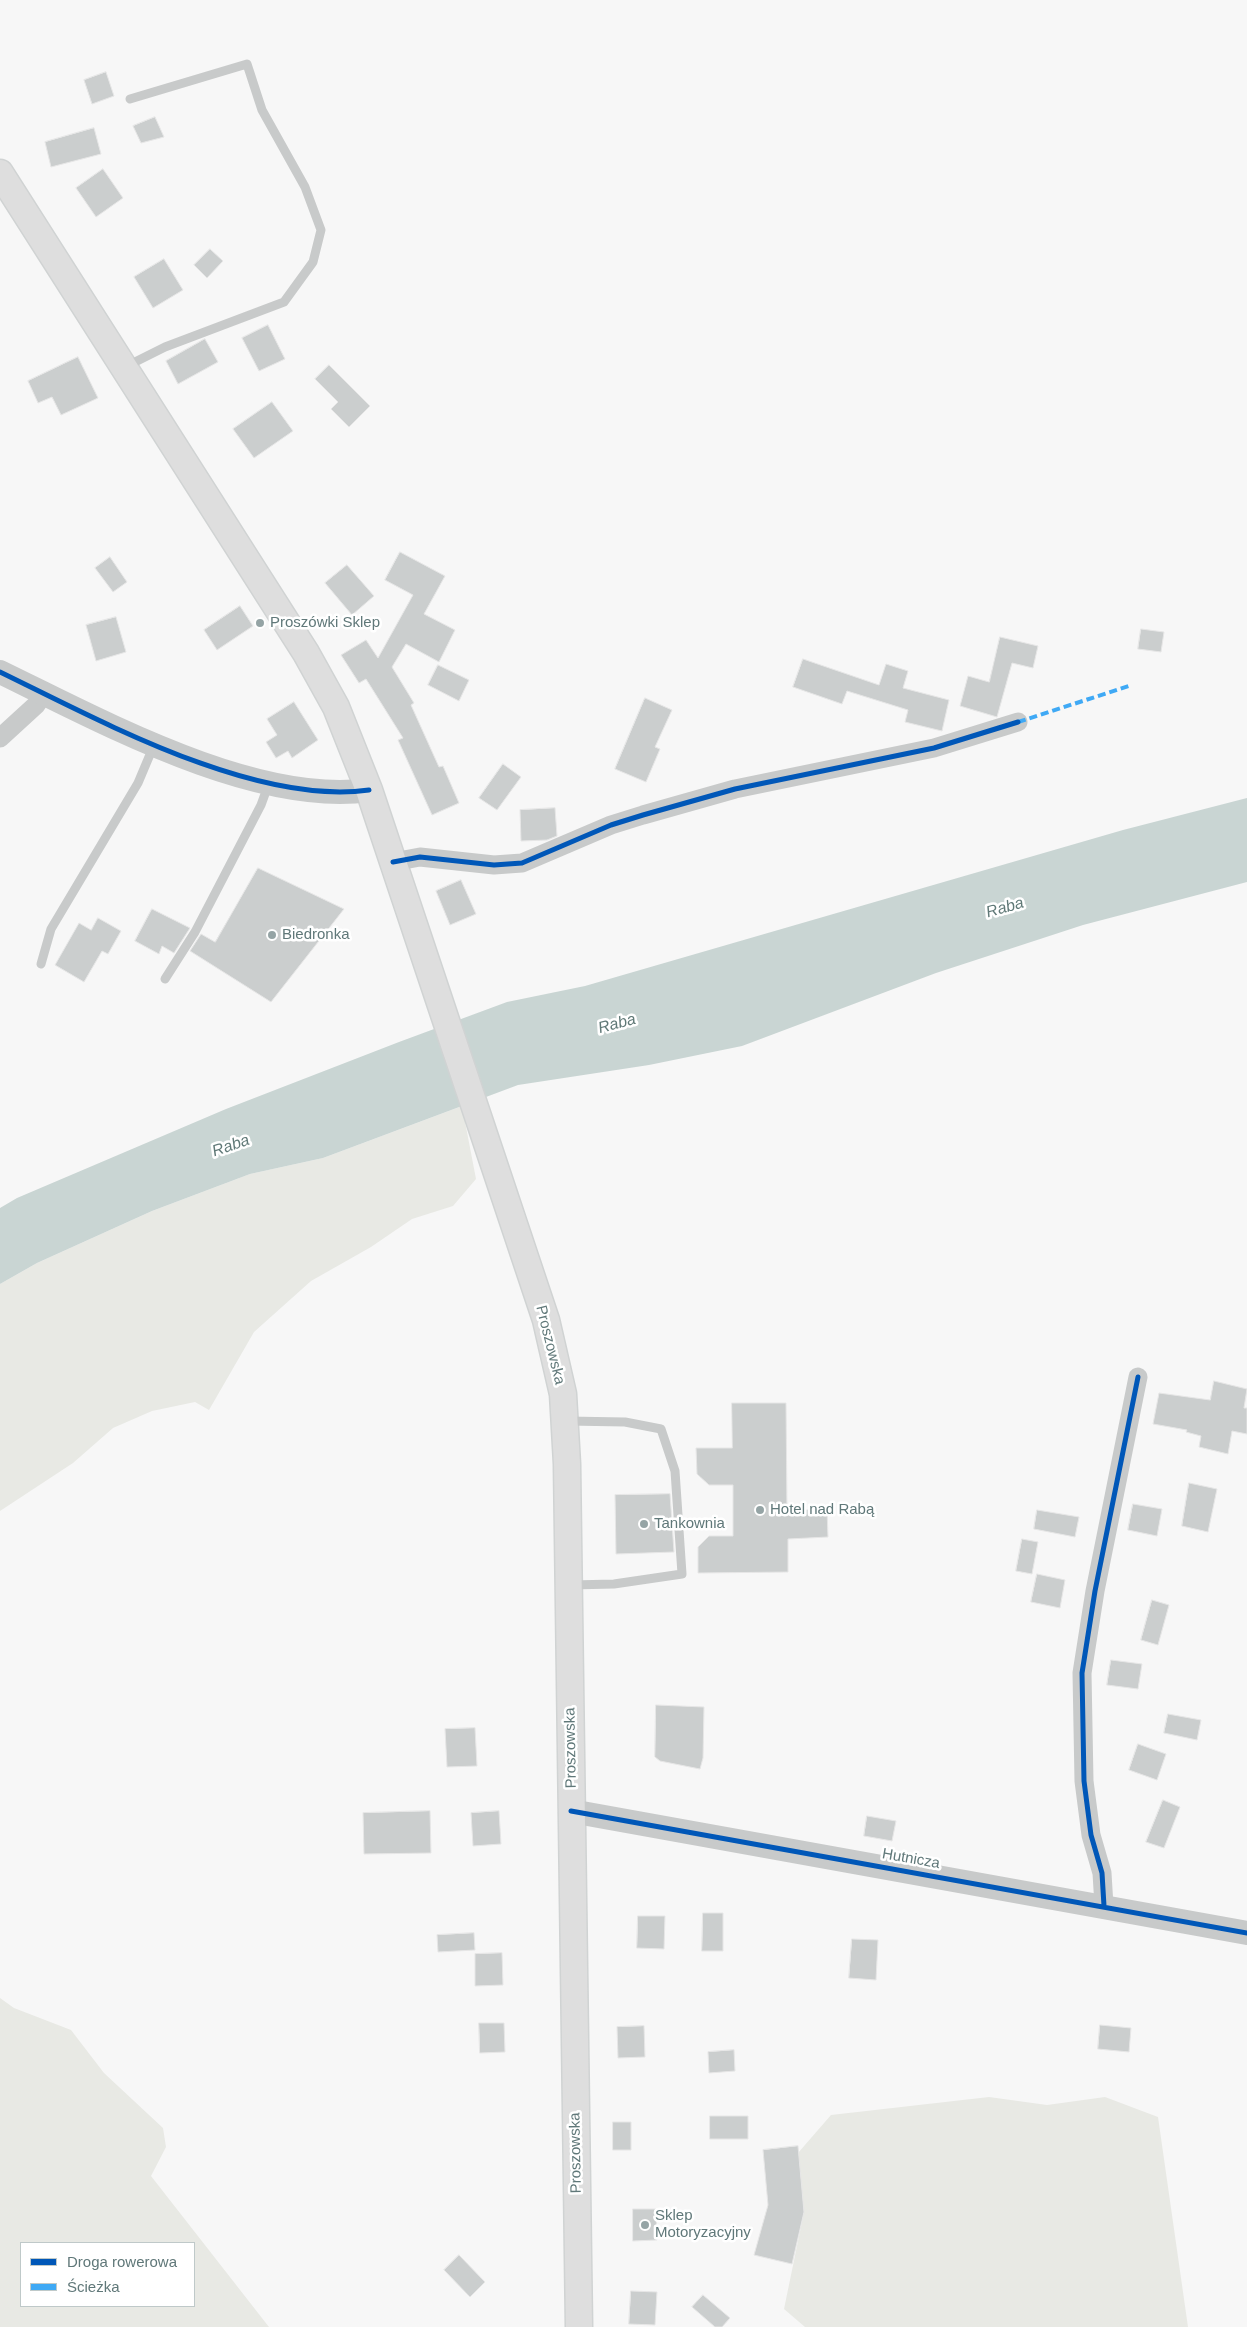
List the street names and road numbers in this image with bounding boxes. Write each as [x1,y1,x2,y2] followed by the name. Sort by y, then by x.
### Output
[531,1304,569,1386] street label: Proszowska
[561,1707,581,1789] street label: Proszowska
[881,1845,941,1873] street label: Hutnicza
[566,2112,586,2194] street label: Proszowska

